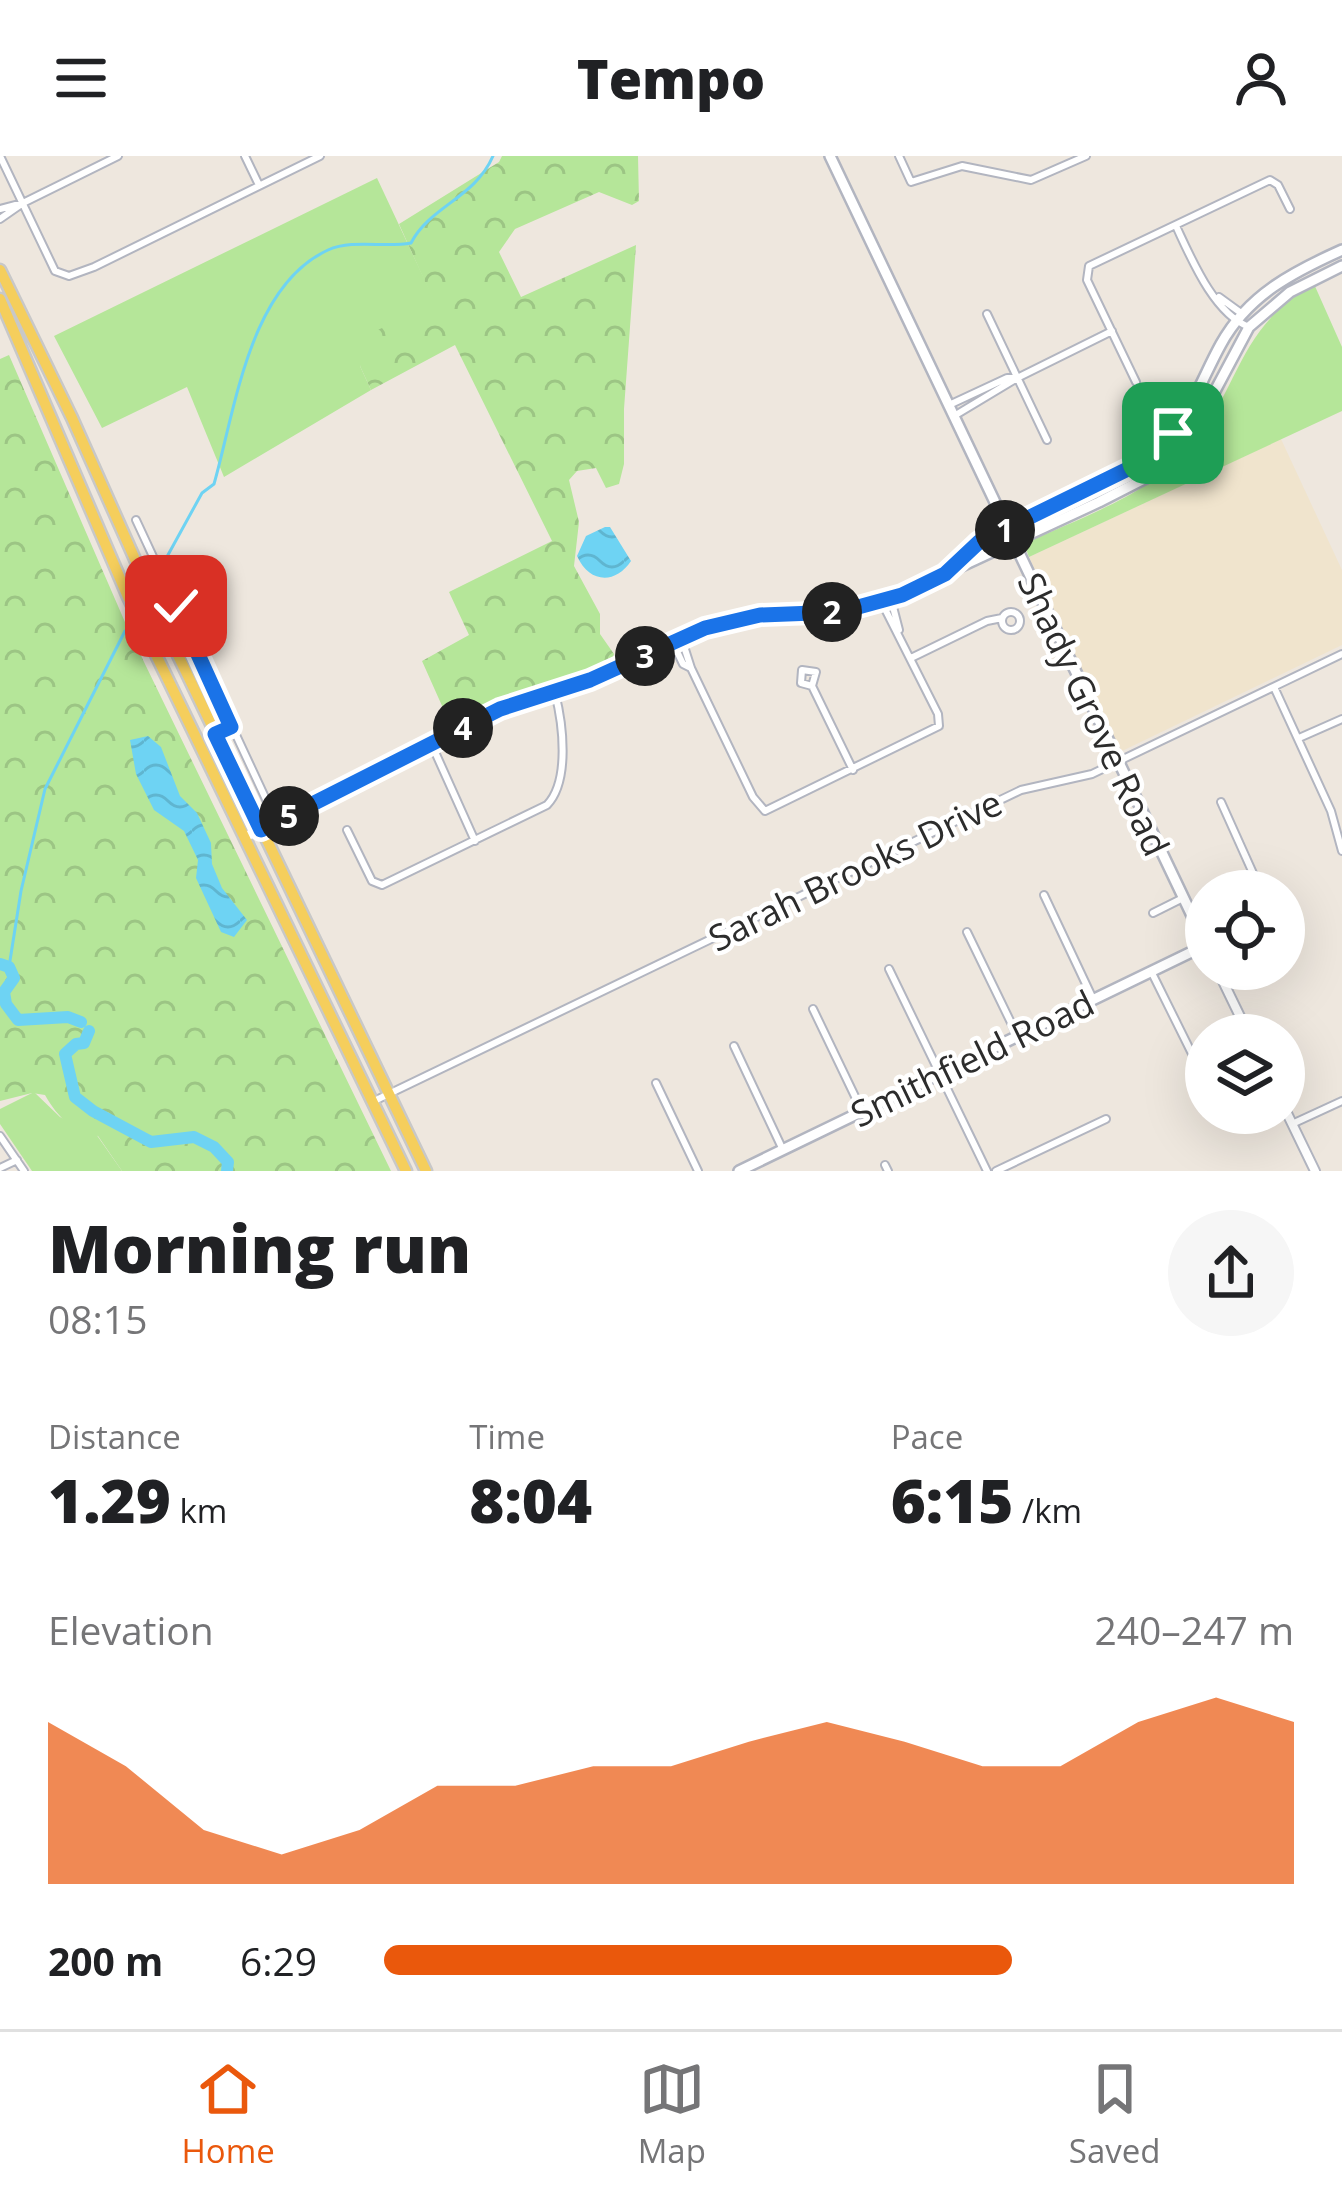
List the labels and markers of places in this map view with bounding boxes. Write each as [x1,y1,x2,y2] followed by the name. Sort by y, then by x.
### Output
[1122,382,1224,484] pin
[975,500,1035,560] pin: 1
[125,555,227,657] pin
[802,582,862,642] pin: 2
[615,626,675,686] pin: 3
[433,698,493,758] pin: 4
[259,786,319,846] pin: 5

